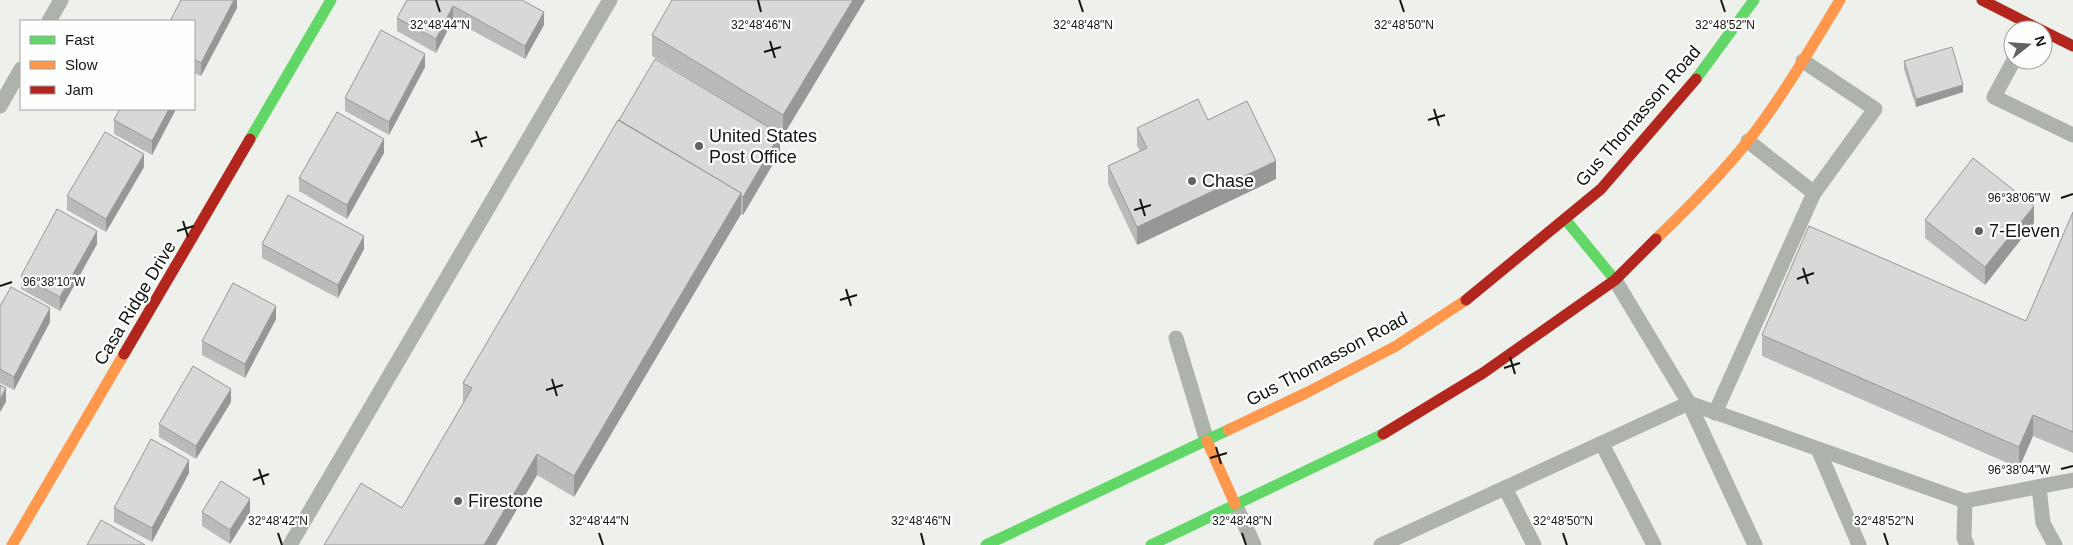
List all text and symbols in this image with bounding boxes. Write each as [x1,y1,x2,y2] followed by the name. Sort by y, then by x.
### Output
[410,18,470,32] text: 32°48'44"N
[731,18,791,32] text: 32°48'46"N
[1053,18,1113,32] text: 32°48'48"N
[1374,18,1434,32] text: 32°48'50"N
[1695,18,1755,32] text: 32°48'52"N
[20,20,195,110] legend
[2003,20,2053,70] north arrow
[65,31,95,48] text: Fast
[2031,34,2050,48] text: N
[1571,42,1705,190] street label: Gus Thomasson Road
[65,56,98,73] text: Slow
[65,81,93,98] text: Jam
[709,126,817,167] place label: United States Post Office
[693,140,705,152] marker: United States Post Office
[1202,171,1254,191] place label: Chase
[1186,175,1198,187] marker: Chase
[1988,191,2051,205] text: 96°38'06"W
[1989,221,2060,241] place label: 7-Eleven
[1973,225,1985,237] marker: 7-Eleven
[90,237,180,369] street label: Casa Ridge Drive
[23,275,86,289] text: 96°38'10"W
[1243,308,1411,410] street label: Gus Thomasson Road
[1988,463,2051,477] text: 96°38'04"W
[468,491,543,511] place label: Firestone
[452,495,464,507] marker: Firestone
[248,514,308,528] text: 32°48'42"N
[569,514,629,528] text: 32°48'44"N
[891,514,951,528] text: 32°48'46"N
[1212,514,1272,528] text: 32°48'48"N
[1533,514,1593,528] text: 32°48'50"N
[1854,514,1914,528] text: 32°48'52"N

